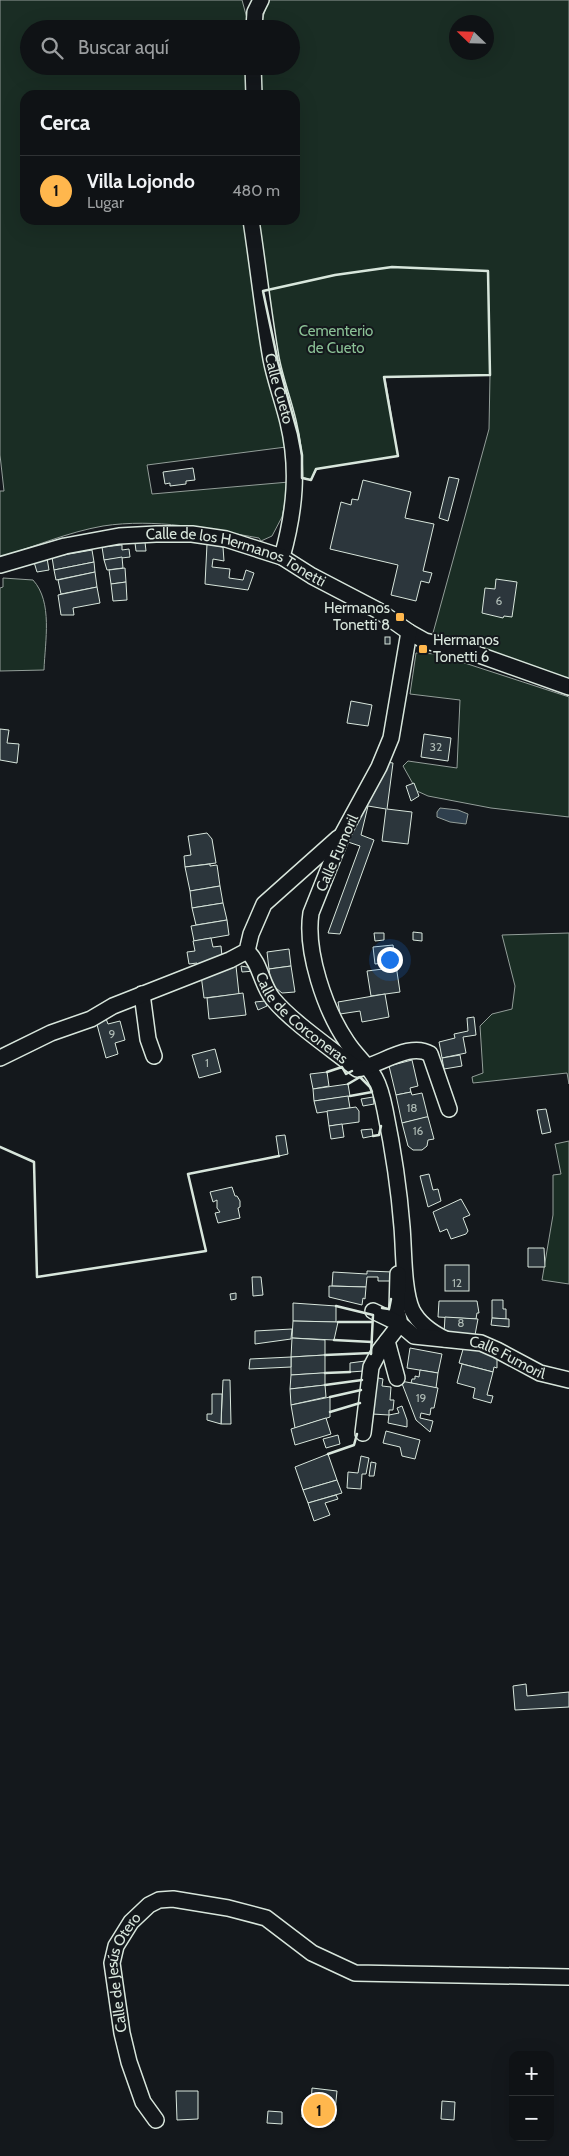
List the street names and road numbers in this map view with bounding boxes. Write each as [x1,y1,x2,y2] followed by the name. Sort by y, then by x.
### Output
[261,352,297,426] street label: Calle Cueto
[145,525,329,591] street label: Calle de los Hermanos Tonetti
[312,811,362,894] street label: Calle Fumoril
[252,969,351,1068] street label: Calle de Corconeras
[469,1333,547,1383] street label: Calle Fumoril
[103,1909,145,2034] street label: Calle de Jesús Otero

